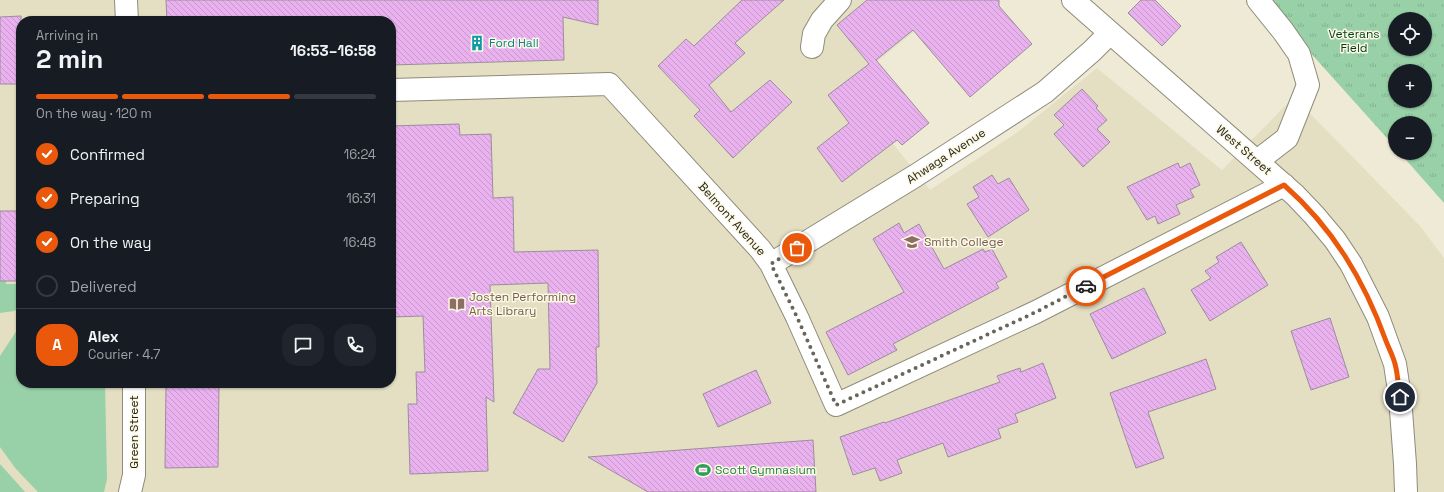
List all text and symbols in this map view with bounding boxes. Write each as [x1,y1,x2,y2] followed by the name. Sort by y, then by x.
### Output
[1388,12,1432,160] map controls
[1388,12,1432,56] button: locate
[1328,26,1380,56] park label: Veterans Field
[36,27,98,44] text: Arriving in
[468,34,486,52] building icon: Ford Hall
[489,35,539,51] place label: Ford Hall
[290,41,376,60] text: 16:53–16:58
[36,42,103,76] text: 2 min
[1388,64,1432,108] button: +
[36,105,152,122] text: On the way · 120 m
[1388,116,1432,160] button: −
[1213,121,1275,179] street label: West Street
[903,125,989,187] street label: Ahwaga Avenue
[36,143,58,165] icon: check
[70,145,145,164] text: Confirmed
[344,146,376,163] text: 16:24
[695,179,769,259] street label: Belmont Avenue
[36,187,58,209] icon: check
[70,189,140,208] text: Preparing
[346,190,376,207] text: 16:31
[36,231,58,253] icon: check
[780,231,814,265] pin
[70,233,151,252] text: On the way
[903,233,921,251] school or university icon: Smith College
[343,234,376,251] text: 16:48
[924,234,1004,250] place label: Smith College
[786,237,808,259] icon: bag
[1066,266,1106,306] courier
[1075,275,1097,297] icon: car
[70,277,137,296] text: Delivered
[469,289,576,319] place label: Josten Performing Arts Library
[448,295,466,313] library icon: Josten Performing Arts Library
[282,324,324,366] button: chat
[334,324,376,366] button: phone
[88,327,119,346] text: Alex
[52,335,62,354] text: A
[88,346,160,363] text: Courier · 4.7
[1383,380,1417,414] pin
[1389,386,1411,408] icon: home
[126,395,142,469] street label: Green Street
[694,461,712,479] sports icon: Scott Gymnasium
[715,462,816,478] place label: Scott Gymnasium

